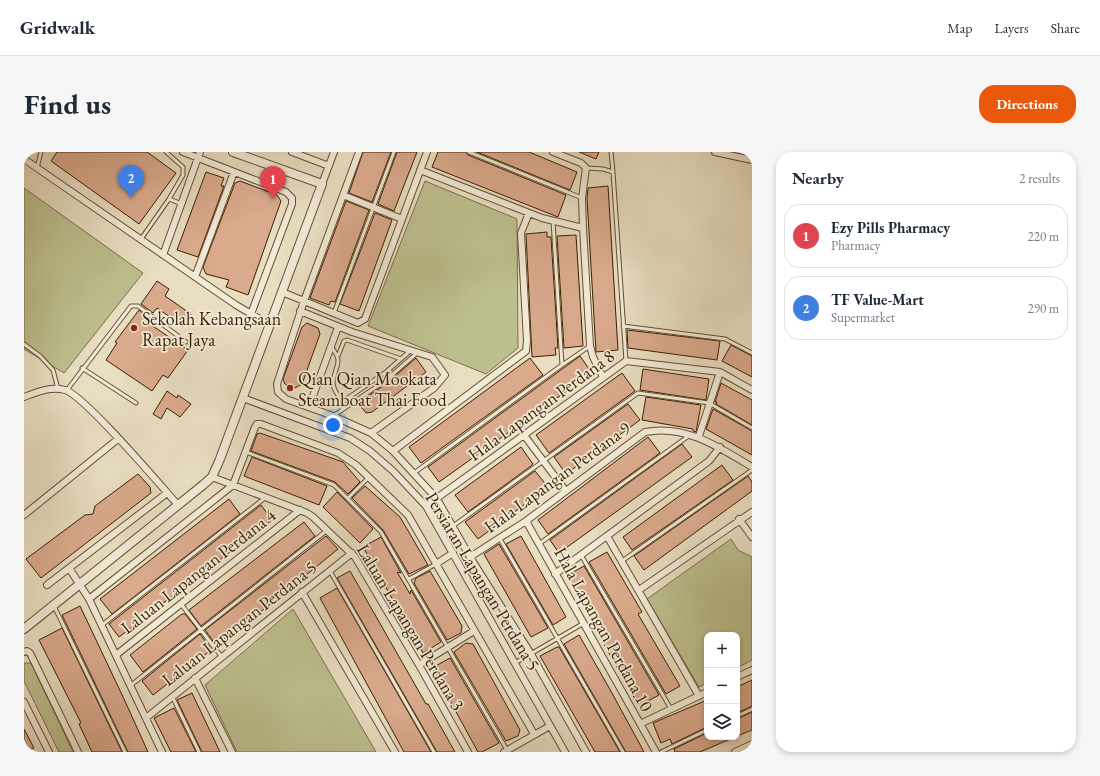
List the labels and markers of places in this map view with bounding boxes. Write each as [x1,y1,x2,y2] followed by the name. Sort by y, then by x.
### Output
[118,165,144,198] pin: 2
[260,166,286,199] pin: 1
[142,307,282,351] place label: Sekolah Kebangsaan Rapat Jaya
[129,323,139,333] marker: Sekolah Kebangsaan Rapat Jaya
[298,367,447,411] place label: Qian Qian Mookata Steamboat Thai Food
[285,383,295,393] marker: Qian Qian Mookata Steamboat Thai Food

